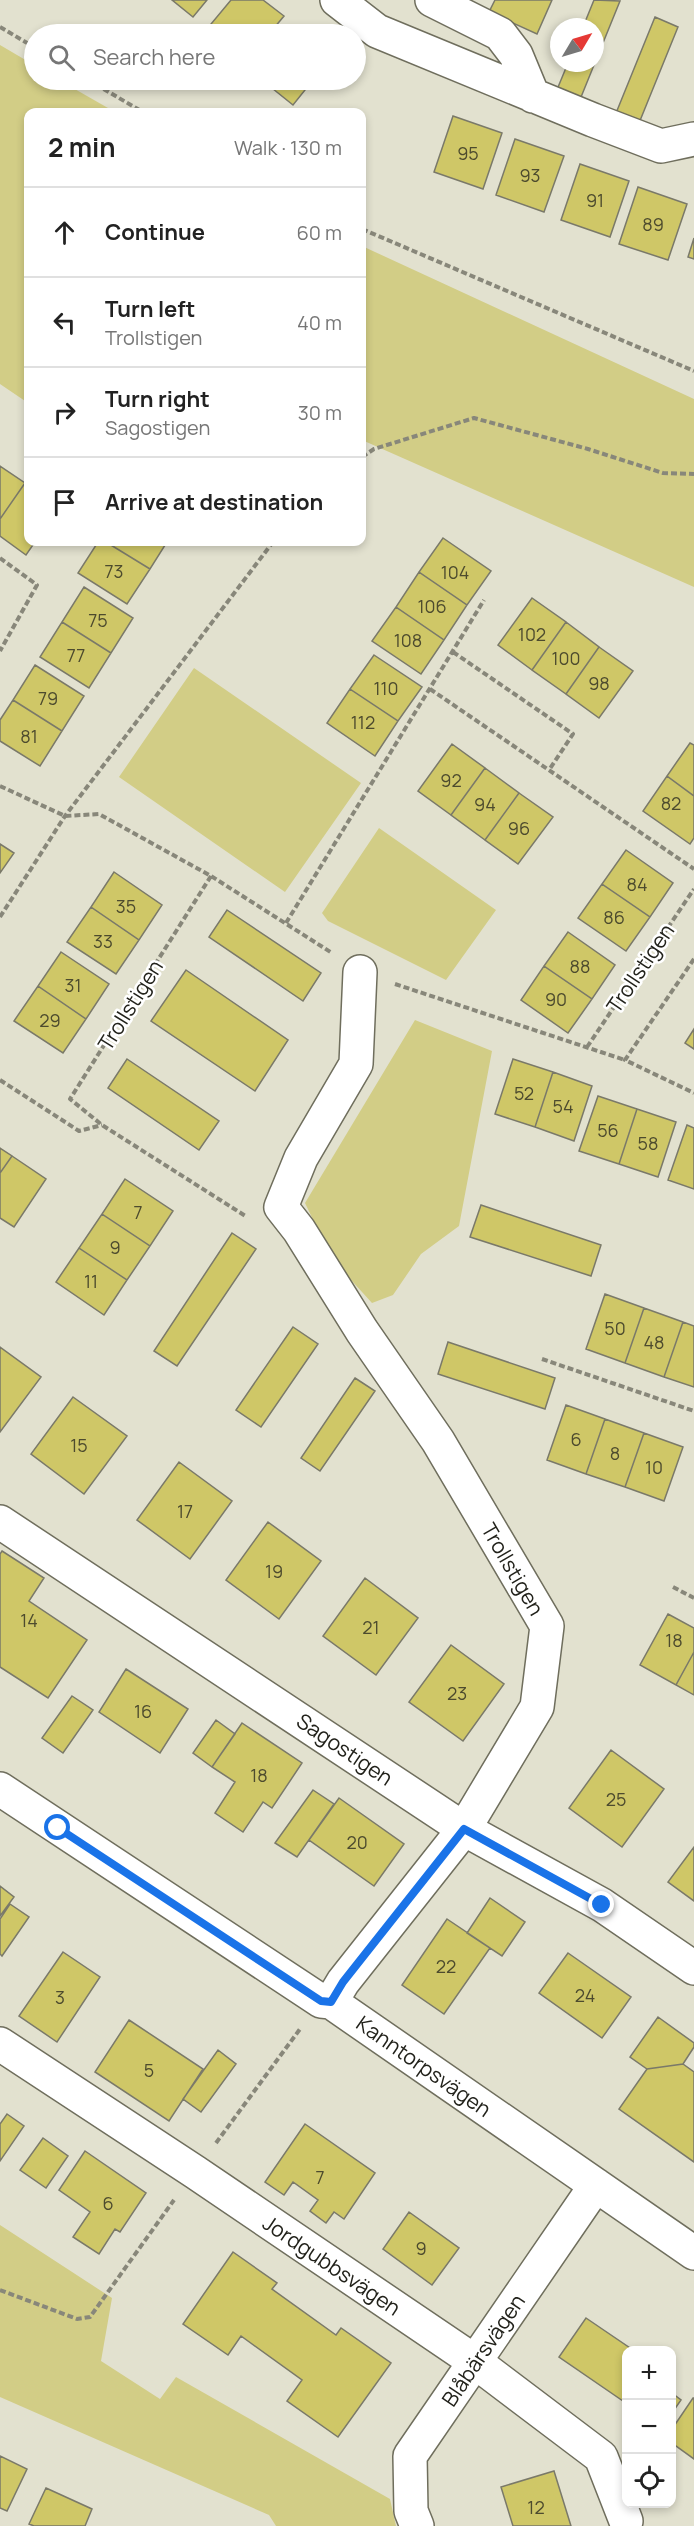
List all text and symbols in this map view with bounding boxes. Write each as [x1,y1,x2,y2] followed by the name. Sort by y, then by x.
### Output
[550,18,604,72] north arrow
[24,24,366,90] search box
[45,41,78,74] icon: search
[93,42,215,72] text: Search here
[48,129,116,165] text: 2 min
[234,134,342,161] text: Walk · 130 m
[457,141,479,165] house number: 95
[519,163,541,187] house number: 93
[586,188,604,212] house number: 91
[642,212,664,236] house number: 89
[48,216,81,249] icon: ahead
[105,217,205,247] text: Continue
[296,219,342,246] text: 60 m
[105,294,195,324] text: Turn left
[48,306,81,339] icon: left
[297,309,342,336] text: 40 m
[105,324,202,351] text: Trollstigen
[105,384,210,414] text: Turn right
[48,396,81,429] icon: right
[298,399,342,426] text: 30 m
[105,414,210,441] text: Sagostigen
[48,486,81,519] icon: arrive
[105,487,323,517] text: Arrive at destination
[105,559,124,583] house number: 73
[441,560,469,584] house number: 104
[417,594,447,618] house number: 106
[88,608,108,632] house number: 75
[518,622,546,646] house number: 102
[394,628,422,652] house number: 108
[67,643,85,667] house number: 77
[552,646,580,670] house number: 100
[588,671,610,695] house number: 98
[373,676,399,700] house number: 110
[38,686,58,710] house number: 79
[351,710,375,734] house number: 112
[20,724,38,748] house number: 81
[440,768,462,792] house number: 92
[661,791,681,815] house number: 82
[474,792,496,816] house number: 94
[508,816,530,840] house number: 96
[626,872,648,896] house number: 84
[116,894,136,918] house number: 35
[603,905,625,929] house number: 86
[600,918,680,1018] street label: Trollstigen
[93,929,113,953] house number: 33
[91,954,169,1056] street label: Trollstigen
[570,954,590,978] house number: 88
[65,973,81,997] house number: 31
[545,987,567,1011] house number: 90
[39,1008,61,1032] house number: 29
[514,1081,534,1105] house number: 52
[552,1094,574,1118] house number: 54
[597,1118,619,1142] house number: 56
[638,1131,658,1155] house number: 58
[133,1200,143,1224] house number: 7
[109,1235,121,1259] house number: 9
[84,1269,98,1293] house number: 11
[604,1316,626,1340] house number: 50
[643,1330,665,1354] house number: 48
[570,1427,582,1451] house number: 6
[70,1433,88,1457] house number: 15
[610,1441,620,1465] house number: 8
[645,1455,663,1479] house number: 10
[177,1499,193,1523] house number: 17
[475,1518,551,1620] street label: Trollstigen
[265,1559,283,1583] house number: 19
[20,1608,38,1632] house number: 14
[362,1615,380,1639] house number: 21
[665,1628,683,1652] house number: 18
[447,1681,467,1705] house number: 23
[134,1699,152,1723] house number: 16
[291,1706,399,1792] street label: Sagostigen
[250,1763,268,1787] house number: 18
[606,1787,626,1811] house number: 25
[44,1814,70,1840] route start
[346,1830,368,1854] house number: 20
[588,1891,614,1917] route end
[436,1954,456,1978] house number: 22
[575,1983,595,2007] house number: 24
[55,1985,65,2009] house number: 3
[351,2009,497,2123] street label: Kanntorpsvägen
[144,2058,154,2082] house number: 5
[315,2165,325,2189] house number: 7
[102,2191,114,2215] house number: 6
[258,2208,406,2322] street label: Jordgubbsvägen
[415,2236,427,2260] house number: 9
[435,2288,531,2412] street label: Blåbärsvägen
[622,2346,676,2508] map controls
[622,2346,676,2400] button: +
[622,2400,676,2454] button: −
[622,2454,676,2508] button: locate
[527,2495,545,2519] house number: 12

